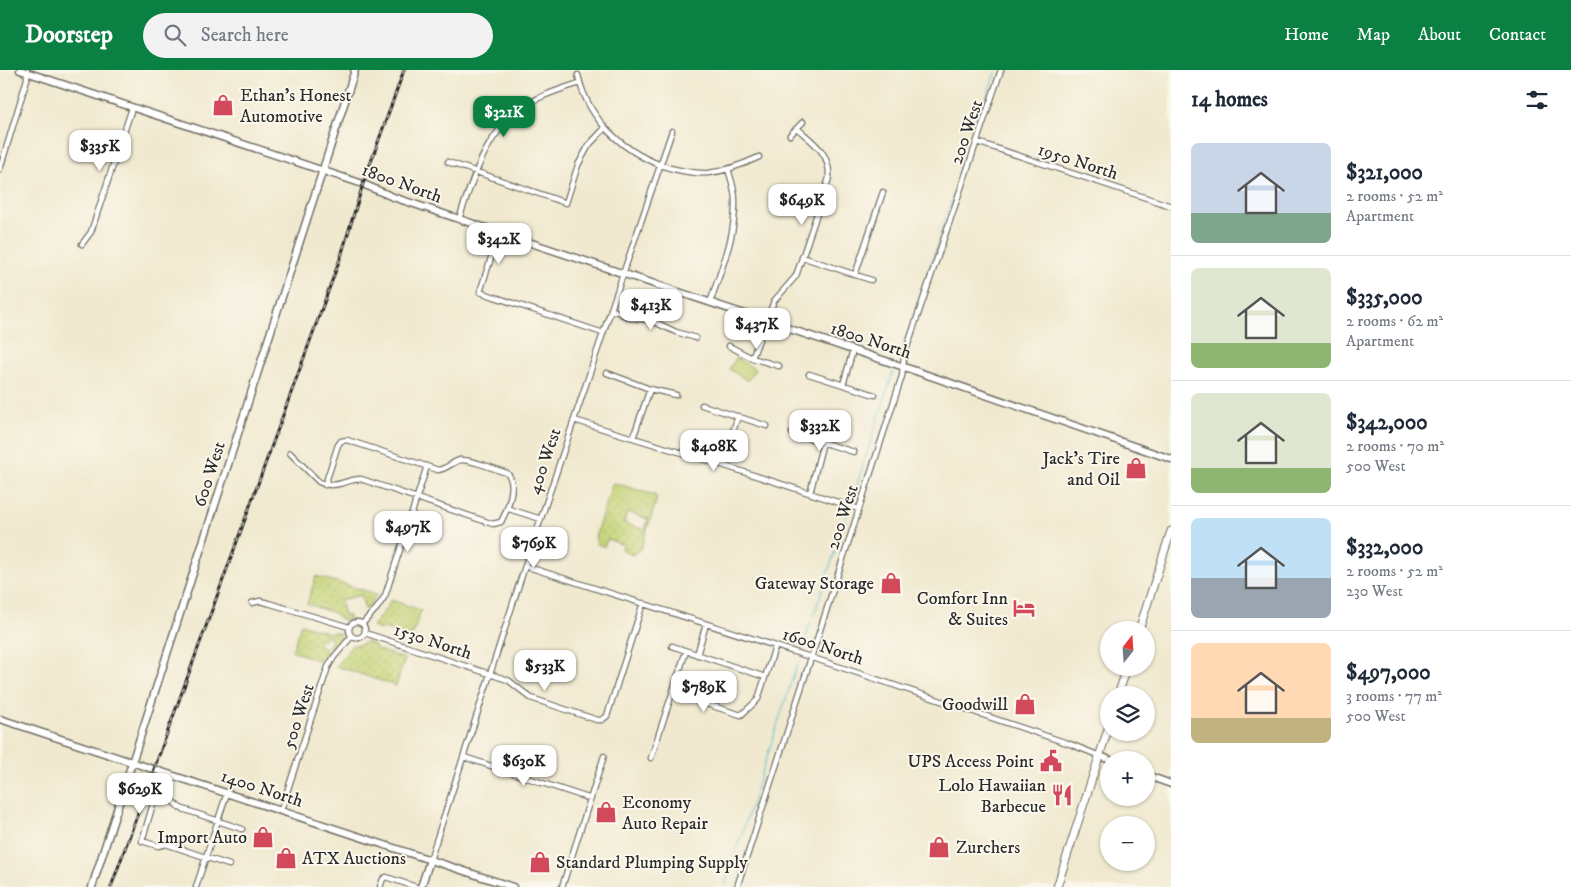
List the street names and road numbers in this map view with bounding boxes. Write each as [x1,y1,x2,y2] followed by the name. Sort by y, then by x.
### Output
[946,97,988,168] street label: 200 West
[1035,139,1121,185] street label: 1950 North
[358,159,445,209] street label: 1800 North
[827,318,914,365] street label: 1800 North
[523,425,567,497] street label: 400 West
[189,439,231,510] street label: 600 West
[822,482,864,553] street label: 200 West
[391,619,475,665] street label: 1530 North
[779,623,867,671] street label: 1600 North
[278,681,320,752] street label: 500 West
[218,765,306,813] street label: 1400 North

